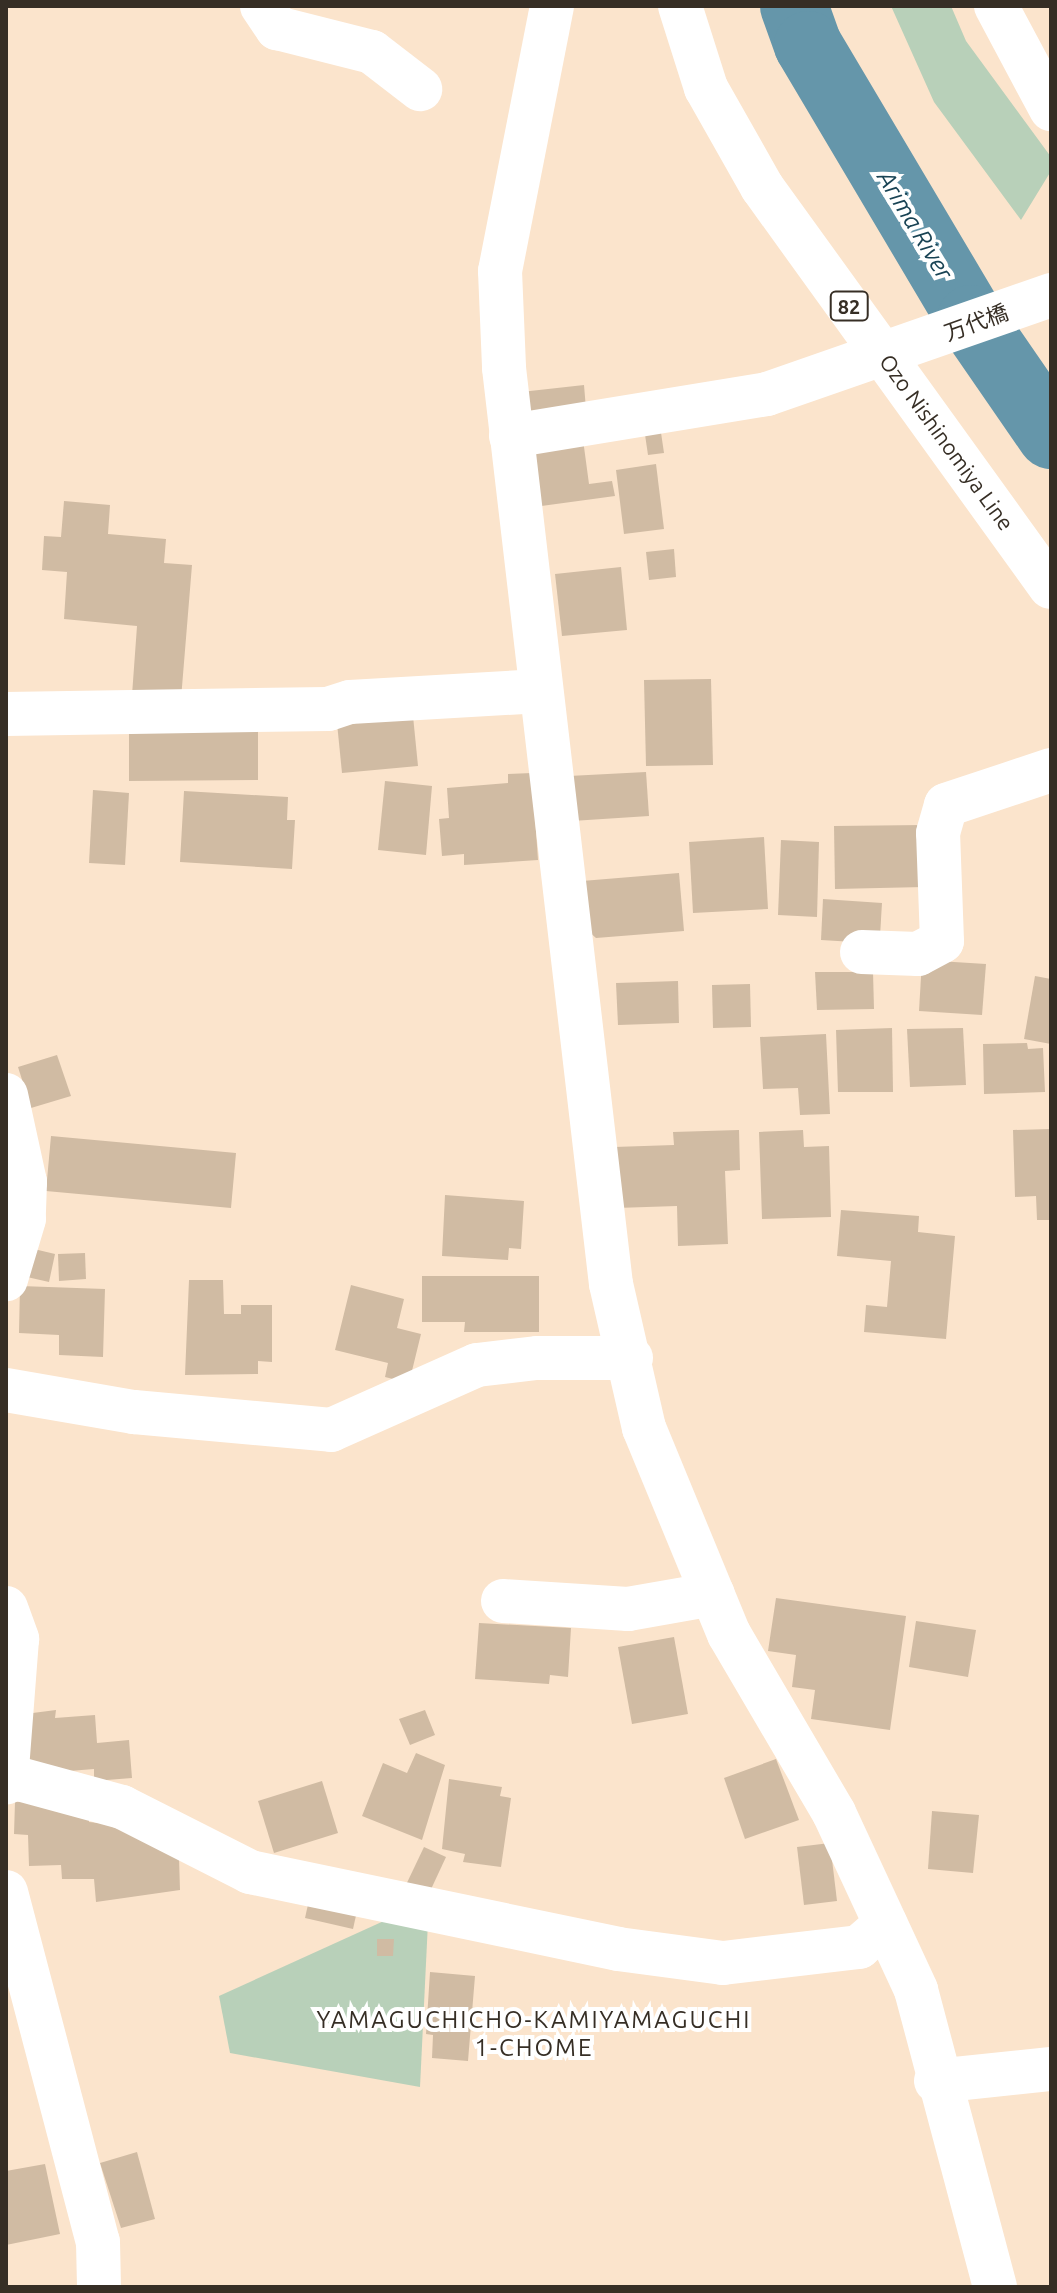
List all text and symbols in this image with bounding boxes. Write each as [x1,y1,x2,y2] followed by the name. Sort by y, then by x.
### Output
[871,165,959,285] water label: Arima River
[829,290,869,322] road number: 82
[940,298,1012,346] street label: 万代橋
[874,349,1020,535] street label: Ozo Nishinomiya Line
[317,2006,751,2062] district label: YAMAGUCHICHO-KAMIYAMAGUCHI 1-CHOME

